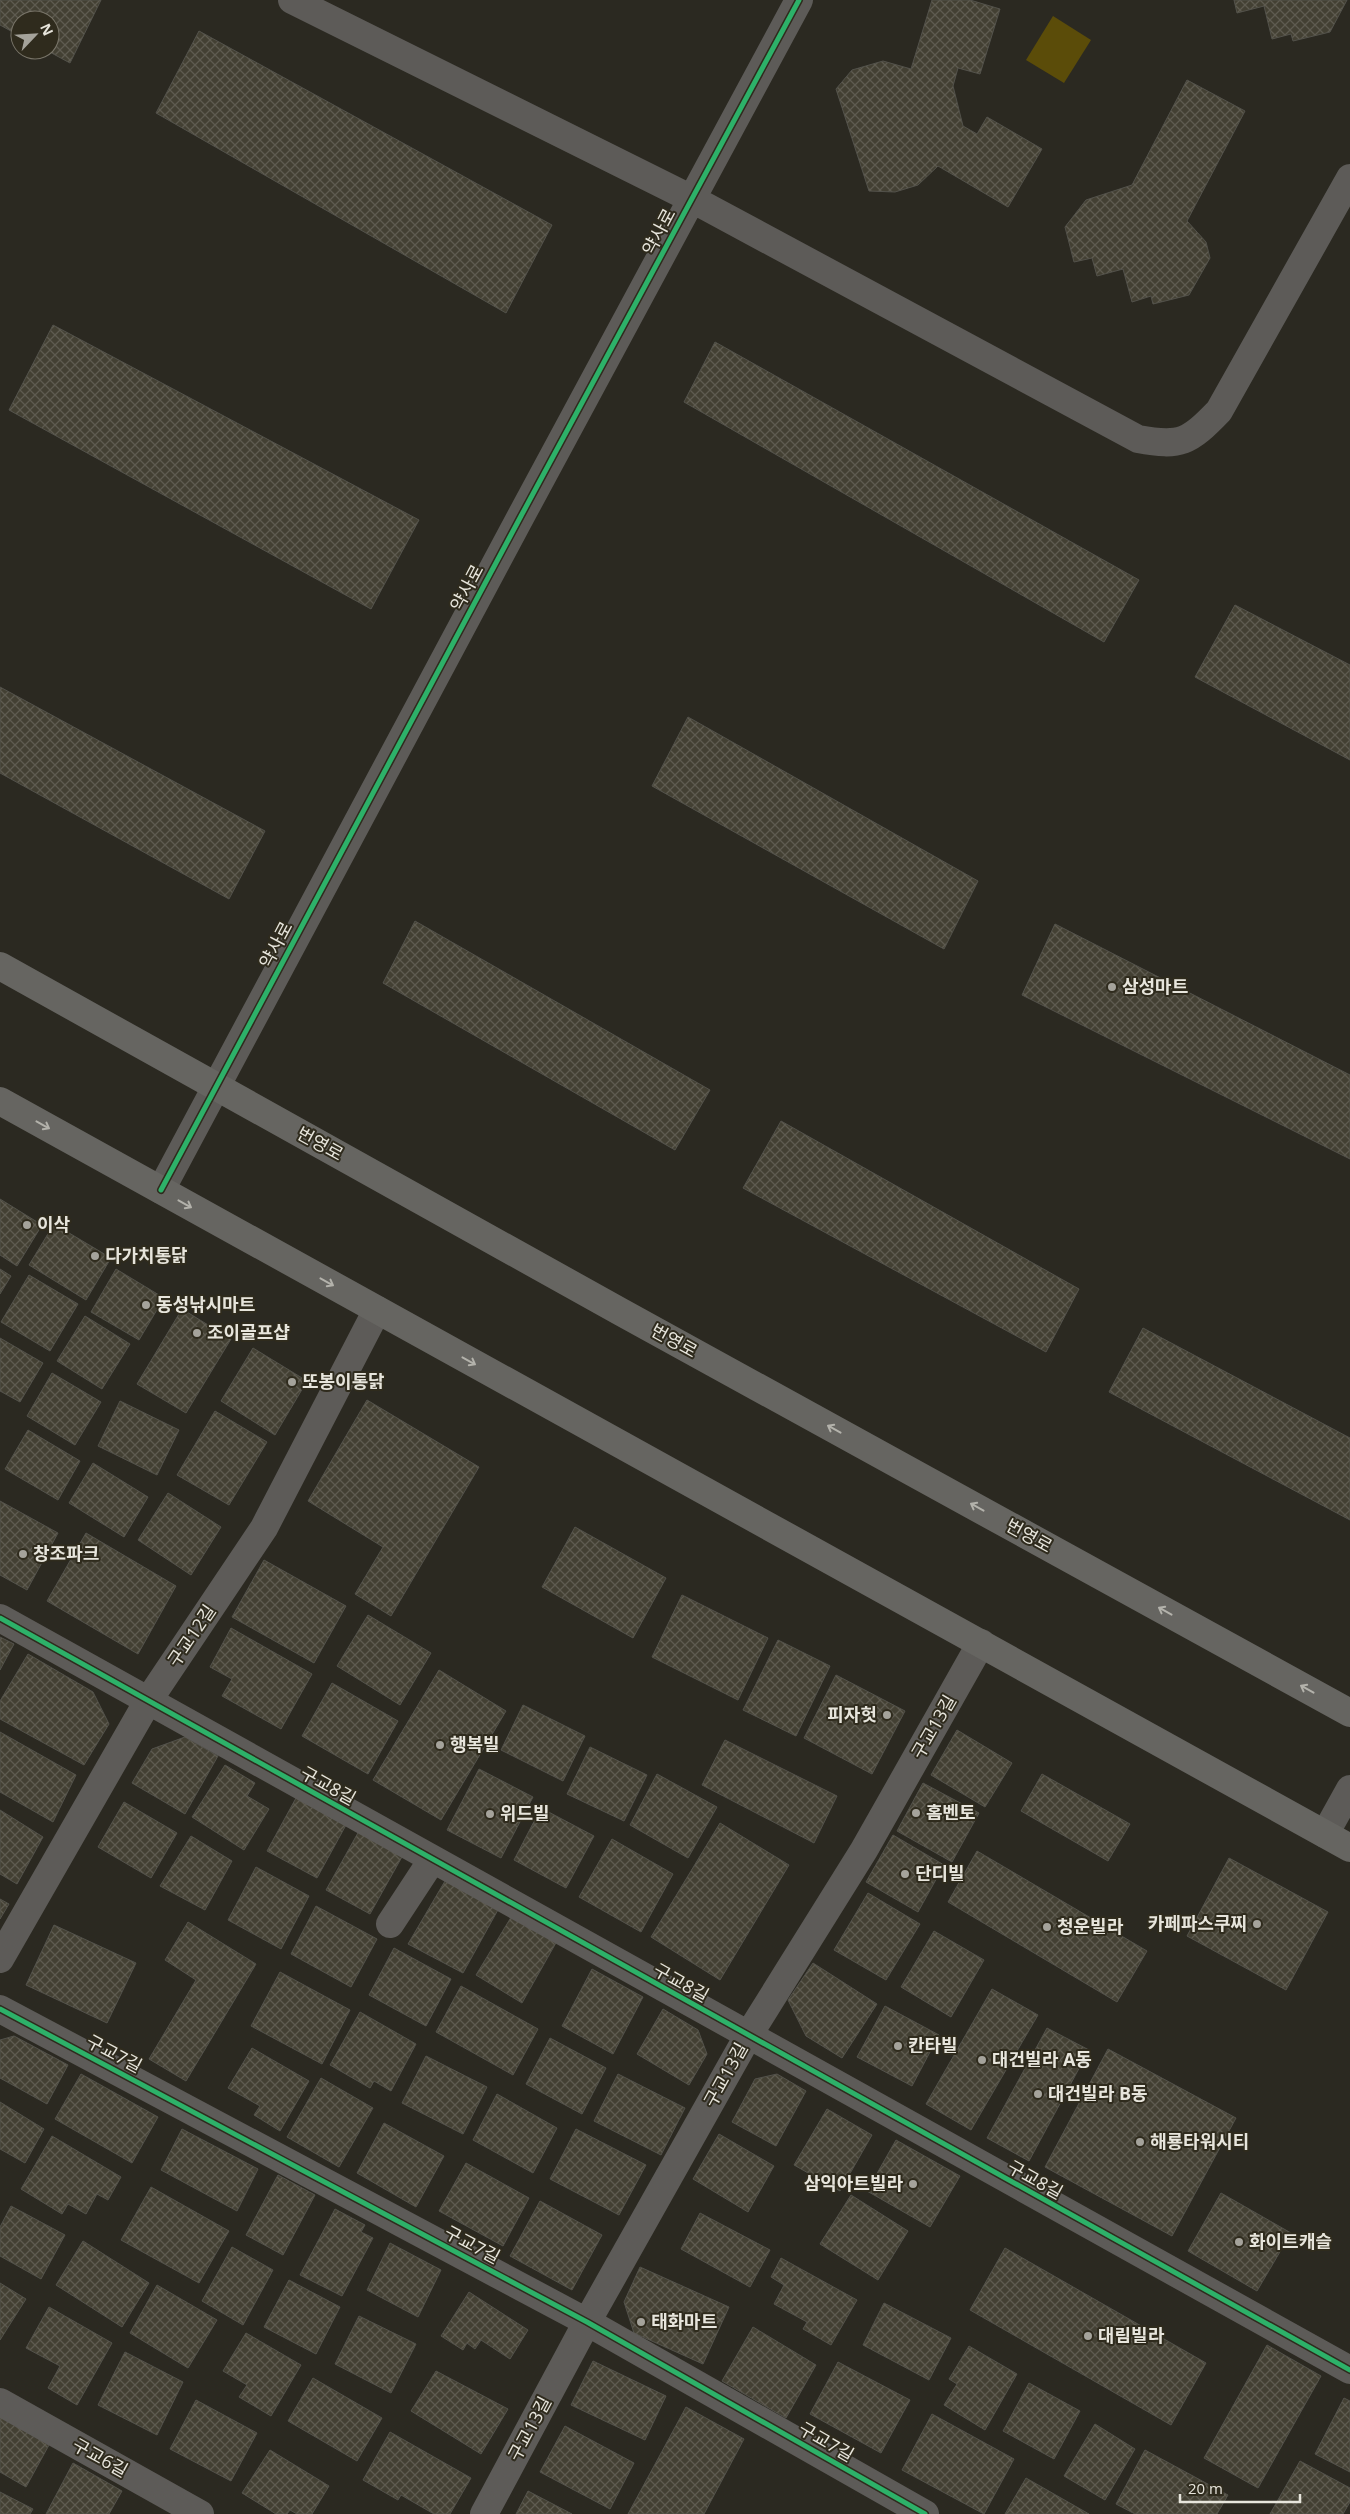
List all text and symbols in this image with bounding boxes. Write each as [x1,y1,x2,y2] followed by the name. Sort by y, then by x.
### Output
[10,10,60,60] north arrow
[36,20,58,38] text: N
[636,204,680,259] street label: 약사로
[444,560,488,615] street label: 약사로
[253,917,297,972] street label: 약사로
[1122,974,1188,998] place label: 삼성마트
[1106,981,1118,993] marker: 삼성마트
[35,1120,50,1130] one-way arrow
[293,1121,348,1166] street label: 번영로
[177,1199,191,1209] one-way arrow
[37,1212,71,1236] place label: 이삭
[21,1219,33,1231] marker: 이삭
[105,1243,188,1267] place label: 다가치통닭
[89,1250,101,1262] marker: 다가치통닭
[319,1278,333,1288] one-way arrow
[156,1292,255,1316] place label: 동성낚시마트
[140,1299,152,1311] marker: 동성낚시마트
[647,1318,702,1363] street label: 번영로
[207,1320,290,1344] place label: 조이골프샵
[191,1327,203,1339] marker: 조이골프샵
[461,1357,476,1366] one-way arrow
[302,1369,385,1393] place label: 또봉이통닭
[286,1376,298,1388] marker: 또봉이통닭
[827,1424,842,1434] one-way arrow
[970,1502,984,1512] one-way arrow
[1002,1513,1057,1558] street label: 번영로
[33,1541,99,1565] place label: 창조파크
[17,1548,29,1560] marker: 창조파크
[162,1600,221,1671] street label: 구교12길
[1158,1606,1173,1615] one-way arrow
[1301,1684,1315,1694] one-way arrow
[905,1690,961,1763] street label: 구교13길
[827,1702,877,1726] place label: 피자헛
[881,1709,893,1721] marker: 피자헛
[450,1732,500,1756] place label: 행복빌
[434,1739,446,1751] marker: 행복빌
[296,1760,361,1810] street label: 구교8길
[926,1800,976,1824] place label: 홈벤토
[500,1801,550,1825] place label: 위드빌
[910,1807,922,1819] marker: 홈벤토
[484,1808,496,1820] marker: 위드빌
[915,1861,965,1885] place label: 단디빌
[899,1868,911,1880] marker: 단디빌
[1148,1911,1247,1935] place label: 카페파스쿠찌
[1057,1914,1124,1938] place label: 청운빌라
[1251,1918,1263,1930] marker: 카페파스쿠찌
[1041,1921,1053,1933] marker: 청운빌라
[649,1957,714,2007] street label: 구교8길
[82,2028,147,2078] street label: 구교7길
[908,2033,958,2057] place label: 칸타빌
[698,2038,753,2111] street label: 구교13길
[892,2040,904,2052] marker: 칸타빌
[992,2047,1092,2071] place label: 대건빌라 A동
[976,2054,988,2066] marker: 대건빌라 A동
[1048,2081,1148,2105] place label: 대건빌라 B동
[1032,2088,1044,2100] marker: 대건빌라 B동
[1150,2129,1249,2153] place label: 해룡타워시티
[1134,2136,1146,2148] marker: 해룡타워시티
[1003,2154,1068,2204] street label: 구교8길
[804,2171,903,2195] place label: 삼익아트빌라
[907,2178,919,2190] marker: 삼익아트빌라
[440,2219,505,2269] street label: 구교7길
[1249,2229,1332,2253] place label: 화이트캐슬
[1233,2236,1245,2248] marker: 화이트캐슬
[651,2309,717,2333] place label: 태화마트
[635,2316,647,2328] marker: 태화마트
[1098,2323,1165,2347] place label: 대림빌라
[1082,2330,1094,2342] marker: 대림빌라
[502,2392,556,2465] street label: 구교13길
[795,2416,858,2467] street label: 구교7길
[68,2432,133,2482] street label: 구교6길
[1180,2472,1300,2504] scale bar
[1188,2478,1223,2498] text: 20 m

